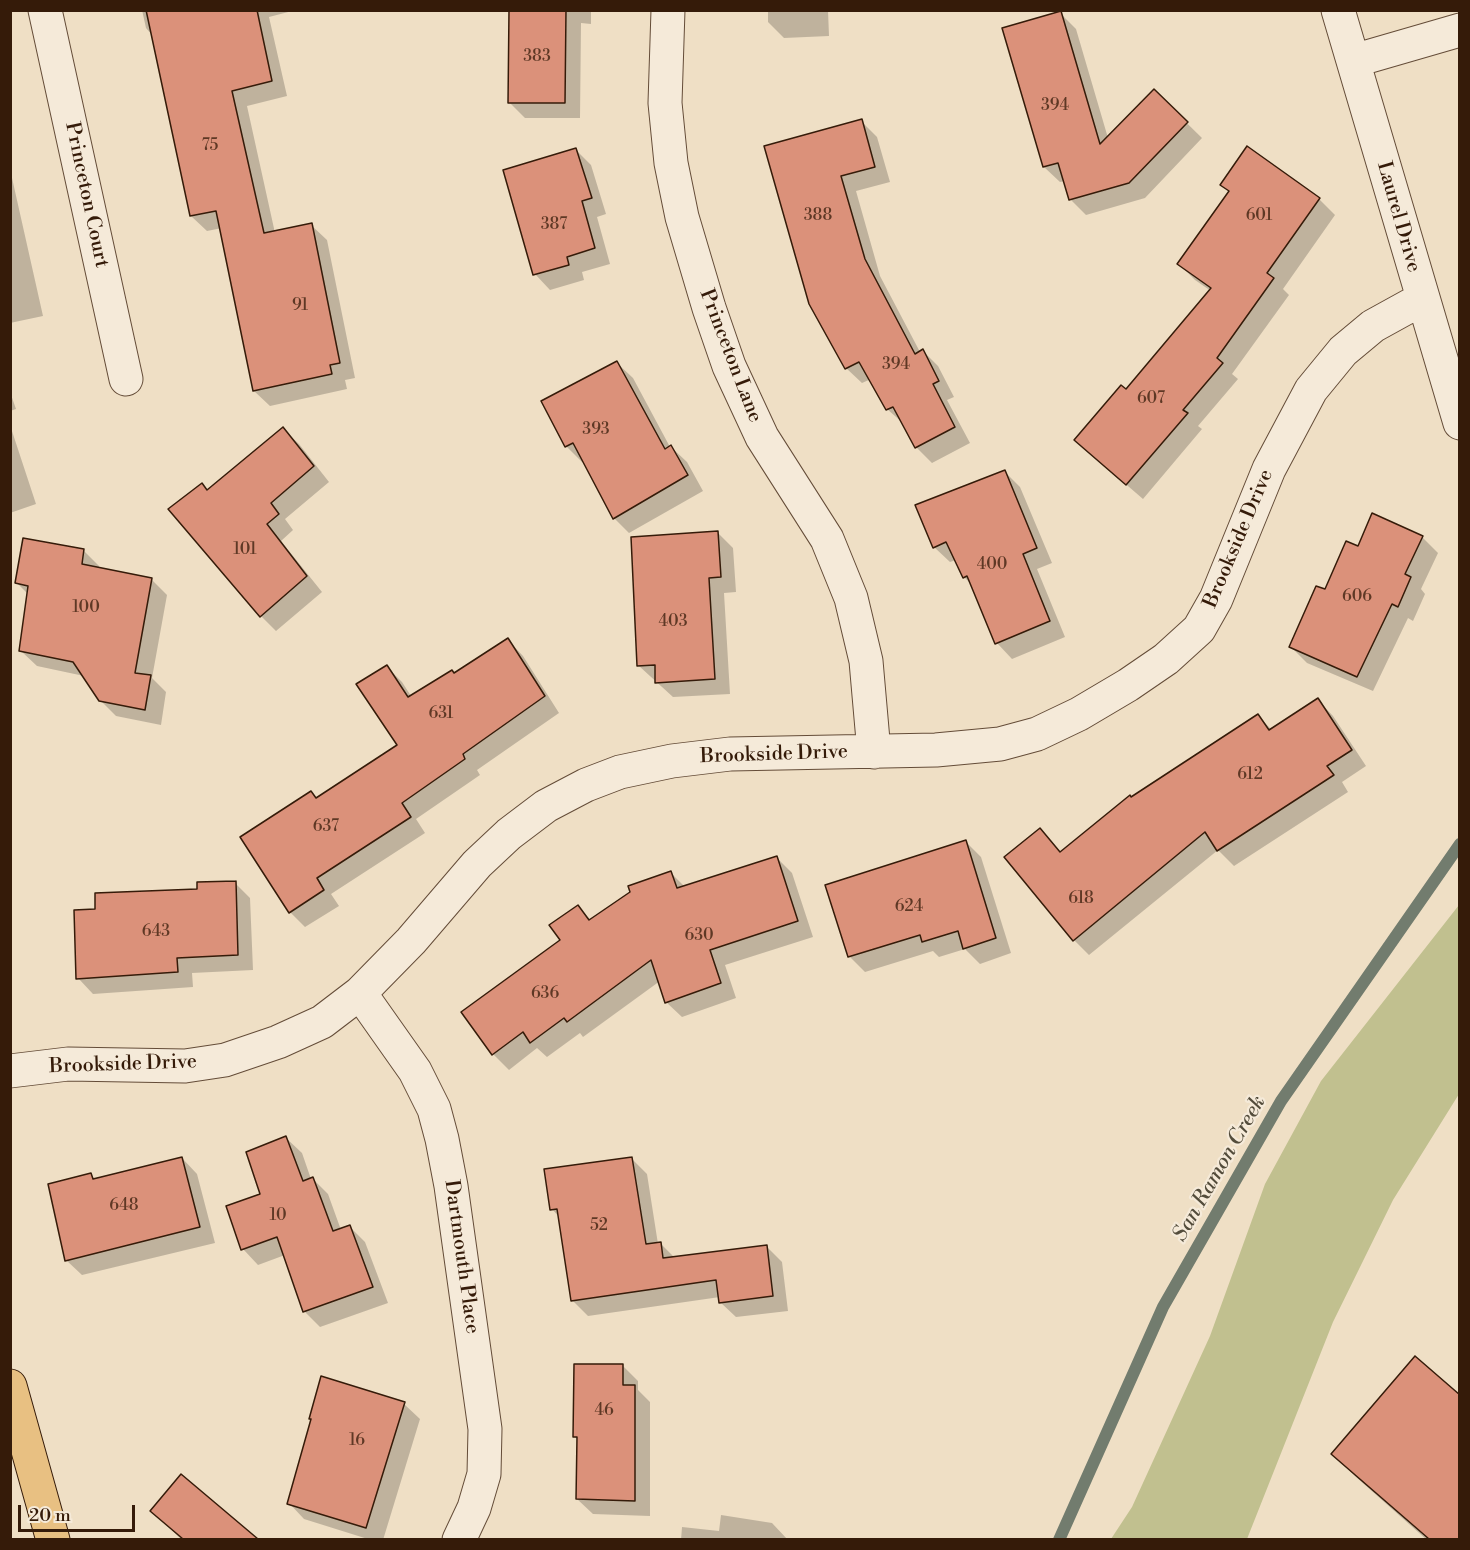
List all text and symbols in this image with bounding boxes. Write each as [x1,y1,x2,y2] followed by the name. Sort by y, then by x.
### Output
[523,47,551,67] house number: 383
[1041,96,1069,116] house number: 394
[59,120,113,270] street label: Princeton Court
[202,136,218,156] house number: 75
[1371,159,1425,275] street label: Laurel Drive
[804,206,832,226] house number: 388
[1246,206,1272,226] house number: 601
[541,215,567,235] house number: 387
[694,286,766,426] street label: Princeton Lane
[292,296,308,316] house number: 91
[882,355,910,375] house number: 394
[1137,389,1165,409] house number: 607
[582,420,610,440] house number: 393
[1199,466,1279,612] street label: Brookside Drive
[233,540,257,560] house number: 101
[977,555,1007,575] house number: 400
[1342,587,1372,607] house number: 606
[72,598,100,618] house number: 100
[659,612,687,632] house number: 403
[428,704,454,724] house number: 631
[700,740,848,770] street label: Brookside Drive
[1237,765,1263,785] house number: 612
[313,817,339,837] house number: 637
[1068,889,1094,909] house number: 618
[895,897,923,917] house number: 624
[142,922,170,942] house number: 643
[684,926,714,946] house number: 630
[531,984,559,1004] house number: 636
[49,1050,197,1080] street label: Brookside Drive
[1168,1092,1272,1246] water label: San Ramon Creek
[438,1178,484,1336] street label: Dartmouth Place
[109,1196,139,1216] house number: 648
[270,1206,286,1226] house number: 10
[590,1216,608,1236] house number: 52
[594,1401,614,1421] house number: 46
[349,1431,365,1451] house number: 16
[21,1493,138,1531] scale bar
[29,1504,71,1527] text: 20 m

